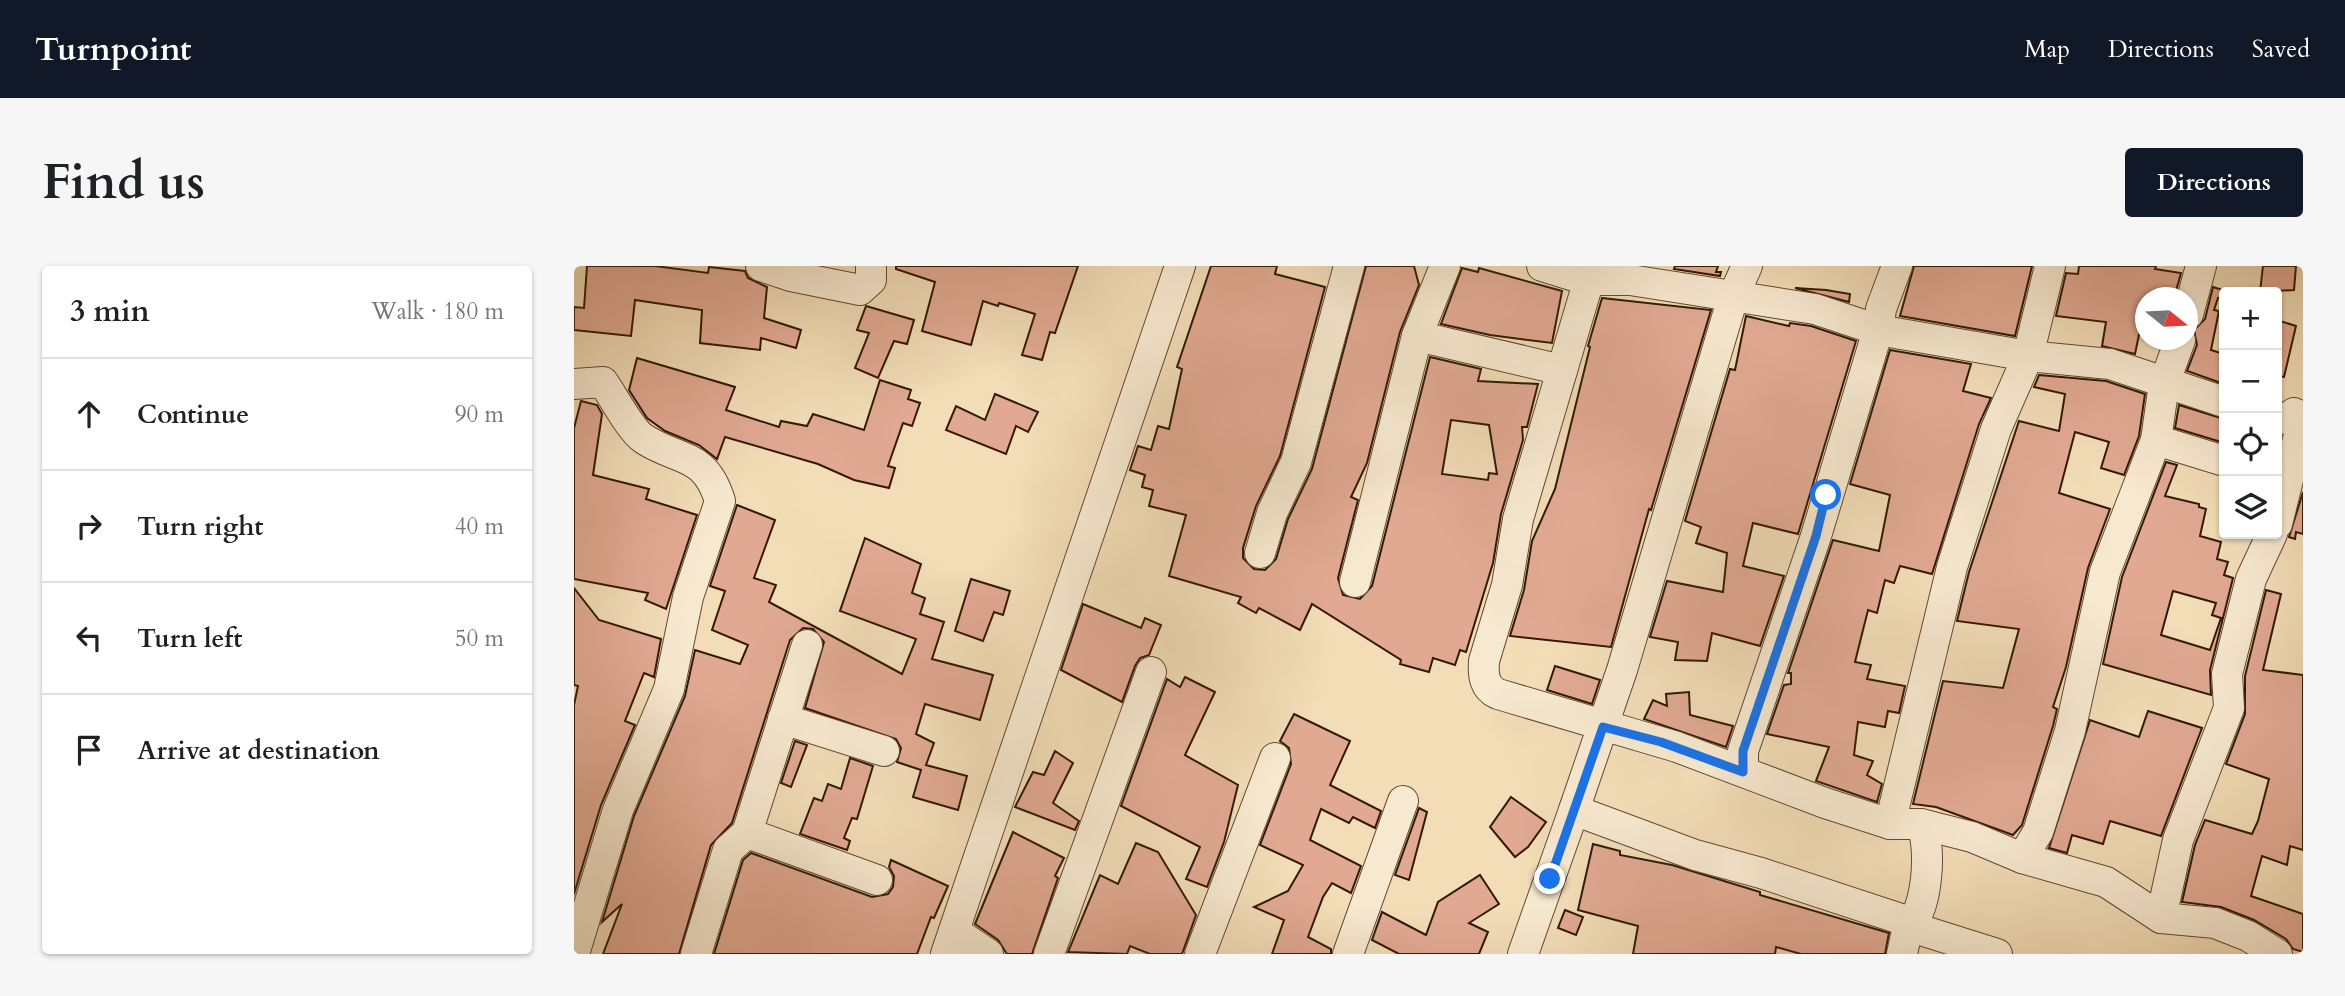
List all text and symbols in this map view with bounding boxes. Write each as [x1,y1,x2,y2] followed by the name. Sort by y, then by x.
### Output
[35,27,191,72] text: Turnpoint
[2024,33,2070,66] text: Map
[2108,33,2214,66] text: Directions
[2252,33,2310,66] text: Saved
[2125,148,2303,217] button: Directions
[42,149,205,216] text: Find us
[2135,287,2198,350] north arrow
[2219,287,2282,539] map controls
[2219,287,2282,350] button: +
[70,291,150,332] text: 3 min
[371,296,504,327] text: Walk · 180 m
[2219,350,2282,413] button: −
[70,395,108,433] icon: ahead
[137,397,249,432] text: Continue
[455,399,504,430] text: 90 m
[2219,413,2282,476] button: locate
[2219,476,2282,539] button: layers
[1810,479,1841,510] route start
[70,507,108,545] icon: right
[137,509,264,544] text: Turn right
[455,511,504,542] text: 40 m
[70,619,108,657] icon: left
[137,621,242,656] text: Turn left
[455,623,504,654] text: 50 m
[70,731,108,769] icon: arrive
[137,733,380,768] text: Arrive at destination
[1534,863,1565,894] route end

